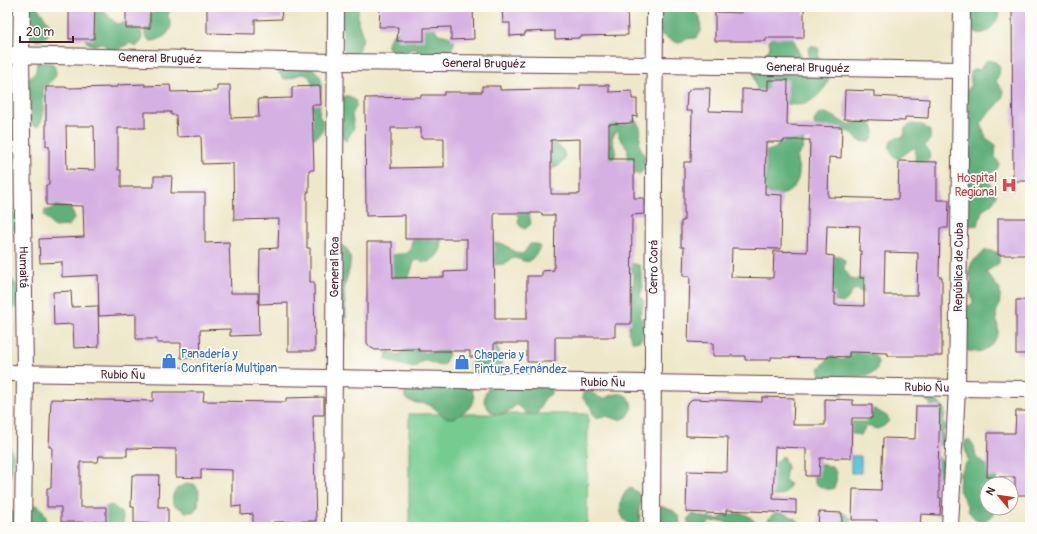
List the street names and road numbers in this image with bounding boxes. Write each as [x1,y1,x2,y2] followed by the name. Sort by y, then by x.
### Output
[118,50,202,67] street label: General Bruguéz
[442,56,526,72] street label: General Bruguéz
[766,60,850,76] street label: General Bruguéz
[951,222,967,312] street label: República de Cuba
[327,236,343,297] street label: General Roa
[646,239,662,294] street label: Cerro Corá
[15,246,31,289] street label: Humaitá
[100,367,146,383] street label: Rubio Ñu
[580,374,626,391] street label: Rubio Ñu
[904,380,949,396] street label: Rubio Ñu

